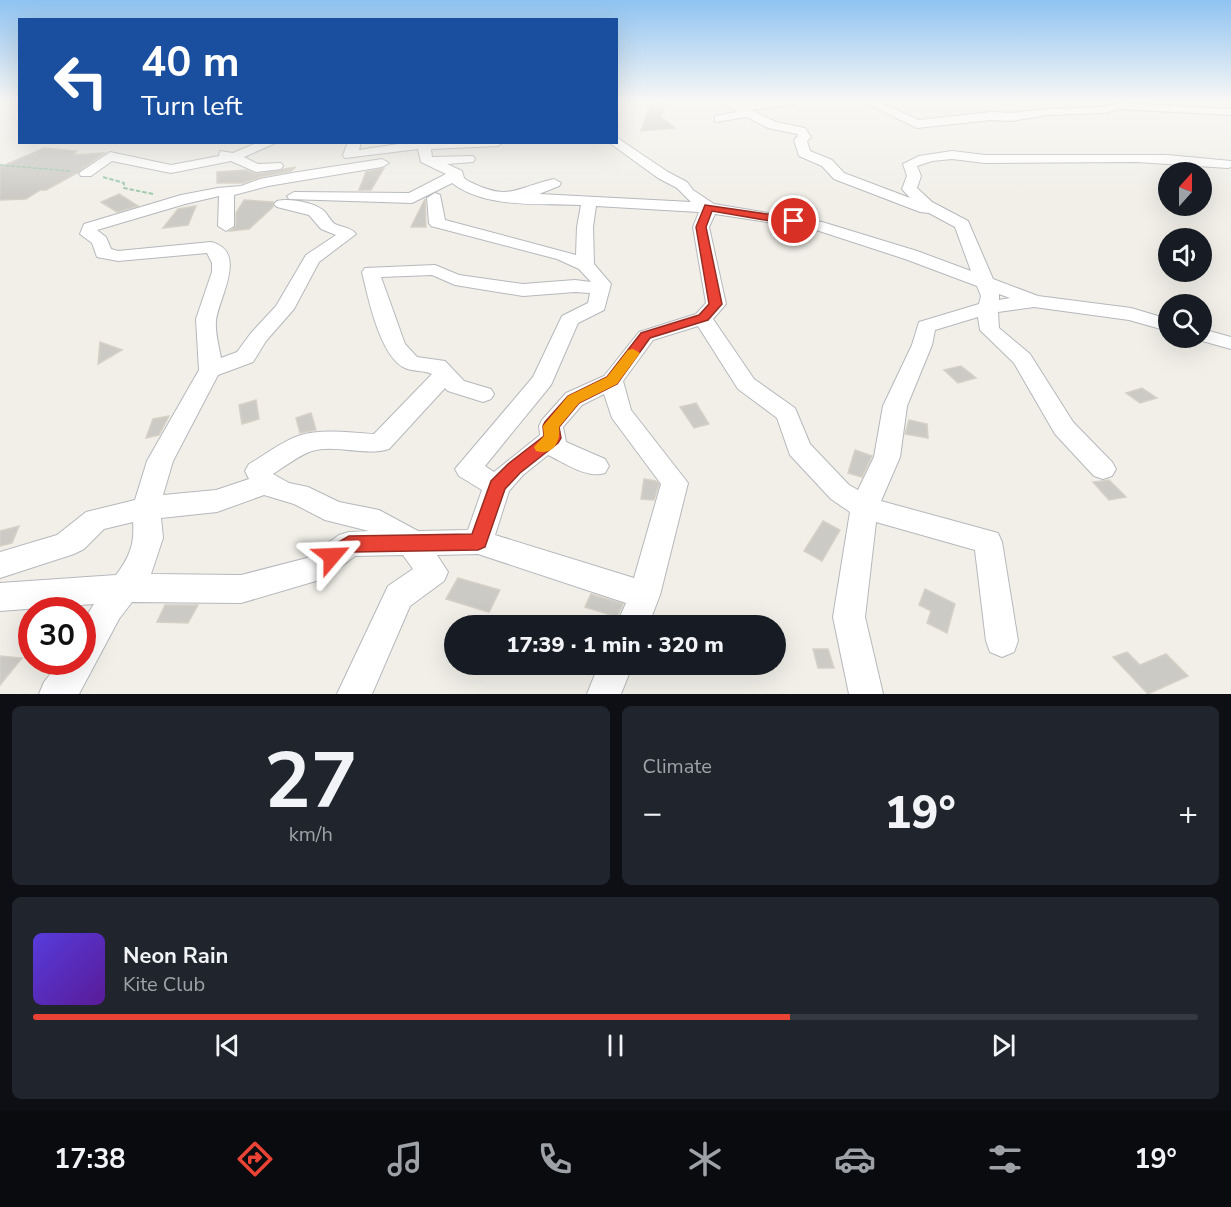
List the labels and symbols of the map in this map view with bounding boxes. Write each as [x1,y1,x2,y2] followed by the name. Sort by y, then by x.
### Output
[1158,162,1212,216] north arrow
[768,195,819,246] pin
[300,524,364,588] position arrow
[18,597,96,675] speed limit sign: 30

